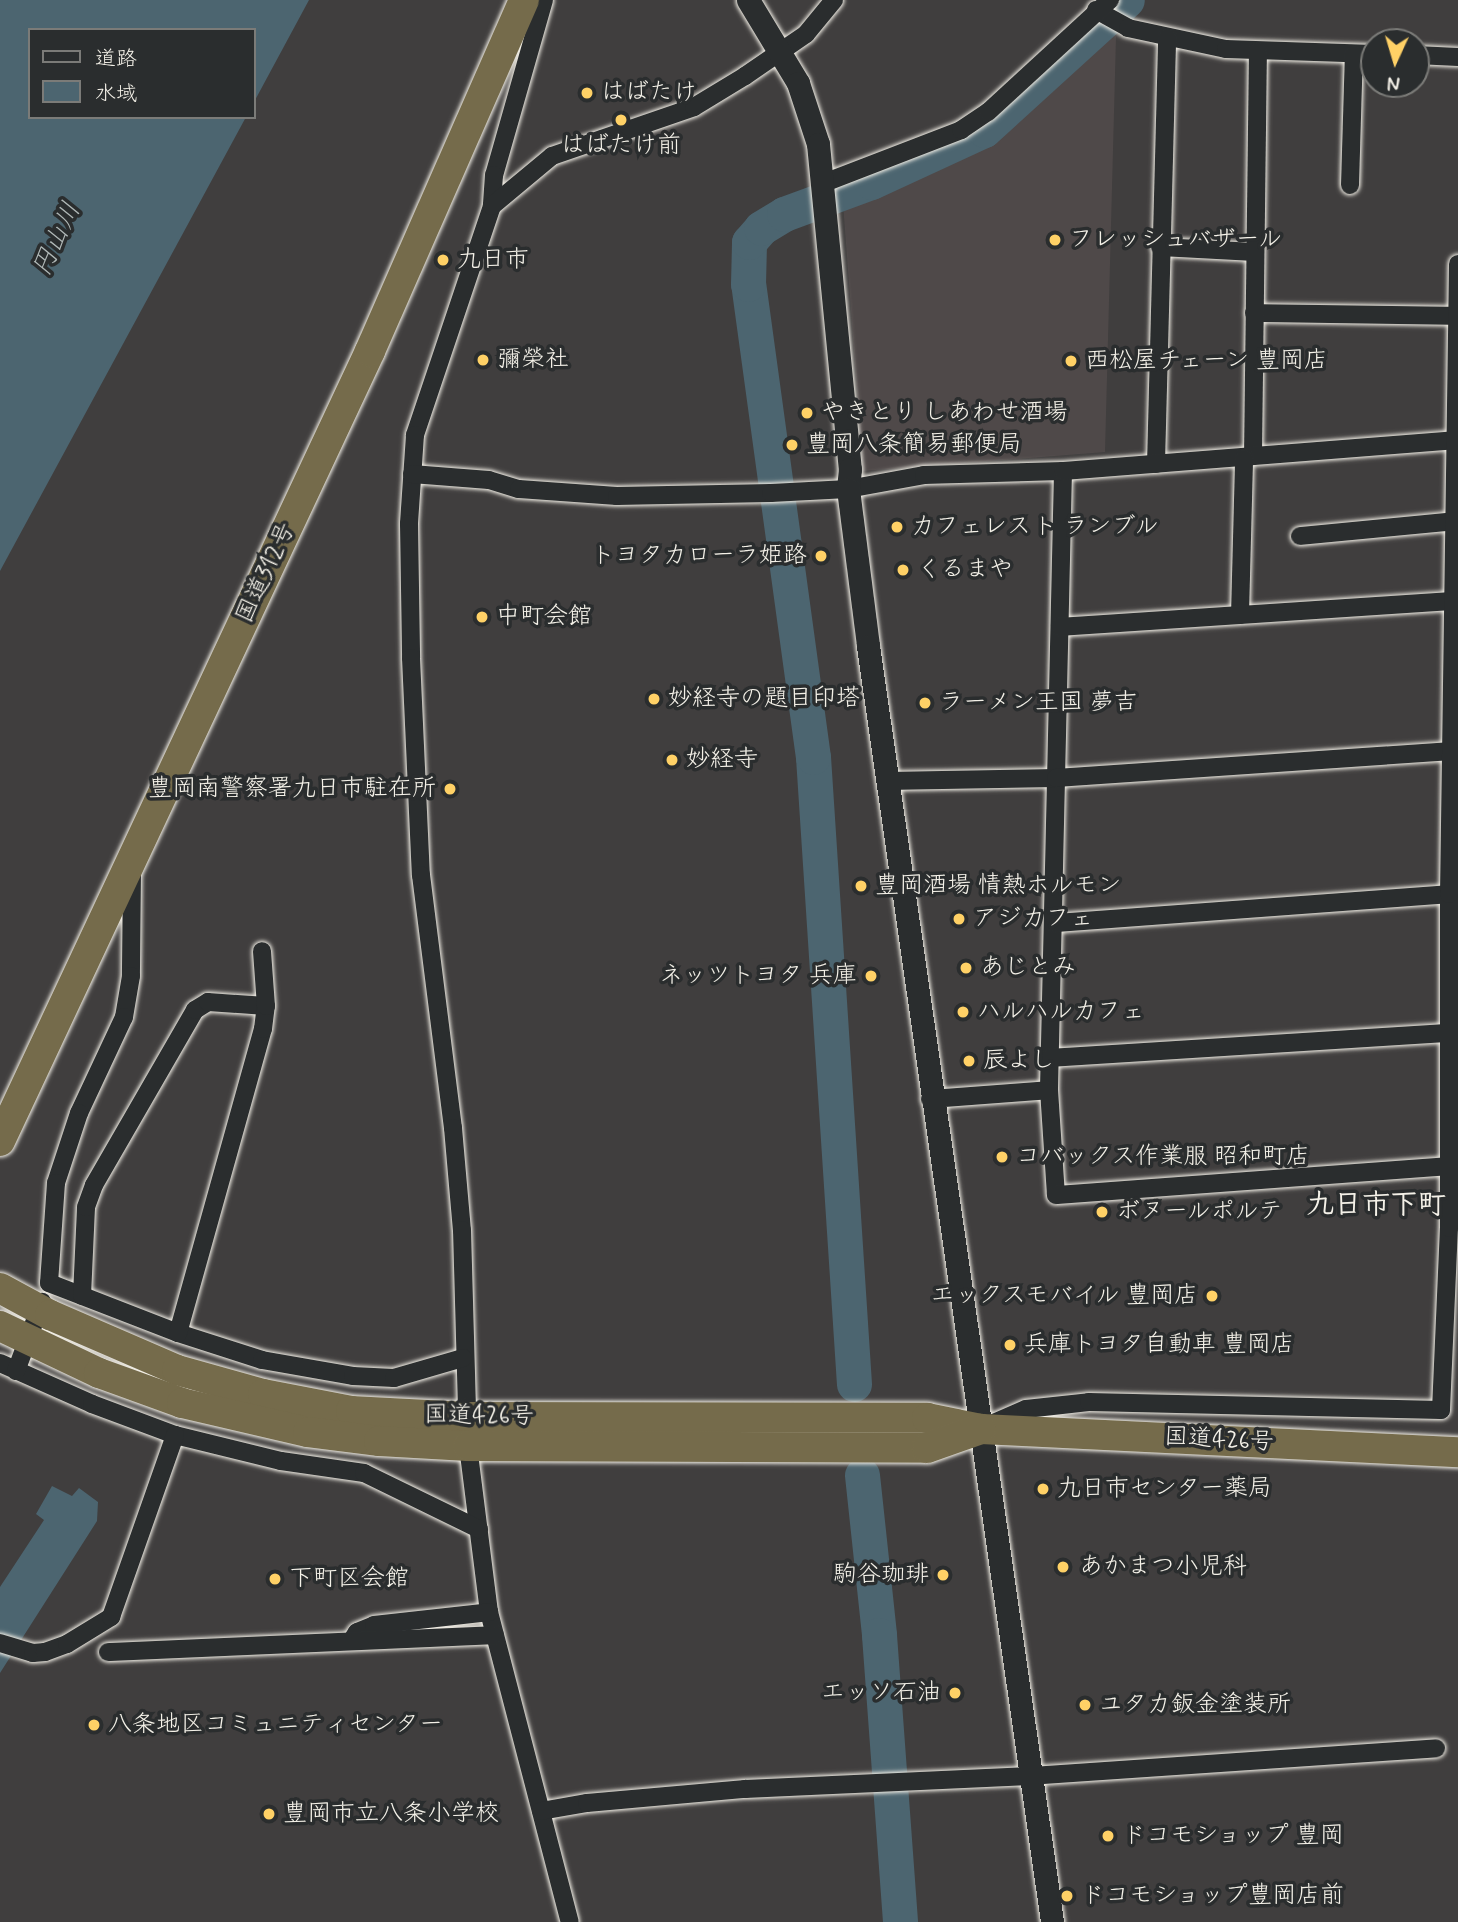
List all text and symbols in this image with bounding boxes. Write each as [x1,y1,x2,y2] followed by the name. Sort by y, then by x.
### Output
[28,28,256,119] legend
[1360,28,1430,98] north arrow
[95,45,137,73] text: 道路
[1386,70,1401,95] text: N
[601,79,697,107] place label: はばたけ
[95,80,137,108] text: 水域
[579,85,595,101] marker: はばたけ
[613,112,629,128] marker: はばたけ前
[561,132,681,160] place label: はばたけ前
[27,198,89,282] water label: 円山川
[1069,226,1285,254] place label: フレッシュバザール
[1047,232,1063,248] marker: フレッシュバザール
[457,246,529,274] place label: 九日市
[435,252,451,268] marker: 九日市
[497,346,569,374] place label: 彌榮社
[1085,347,1331,375] place label: 西松屋チェーン 豊岡店
[475,352,491,368] marker: 彌榮社
[1063,353,1079,369] marker: 西松屋チェーン 豊岡店
[821,399,1067,427] place label: やきとり しあわせ酒場
[799,405,815,421] marker: やきとり しあわせ酒場
[806,431,1022,459] place label: 豊岡八条簡易郵便局
[784,437,800,453] marker: 豊岡八条簡易郵便局
[911,513,1157,541] place label: カフェレスト ランブル
[230,518,302,628] street label: 国道312号
[889,519,905,535] marker: カフェレスト ランブル
[591,542,807,570] place label: トヨタカローラ姫路
[813,548,829,564] marker: トヨタカローラ姫路
[917,556,1013,584] place label: くるまや
[895,562,911,578] marker: くるまや
[496,603,592,631] place label: 中町会館
[474,609,490,625] marker: 中町会館
[668,685,860,713] place label: 妙経寺の題目印塔
[939,689,1137,717] place label: ラーメン王国 夢吉
[646,691,662,707] marker: 妙経寺の題目印塔
[917,695,933,711] marker: ラーメン王国 夢吉
[686,746,758,774] place label: 妙経寺
[664,752,680,768] marker: 妙経寺
[148,775,436,803] place label: 豊岡南警察署九日市駐在所
[442,781,458,797] marker: 豊岡南警察署九日市駐在所
[875,872,1121,900] place label: 豊岡酒場 情熱ホルモン
[853,878,869,894] marker: 豊岡酒場 情熱ホルモン
[973,905,1093,933] place label: アジカフェ
[951,911,967,927] marker: アジカフェ
[980,954,1076,982] place label: あじとみ
[958,960,974,976] marker: あじとみ
[659,962,857,990] place label: ネッツトヨタ 兵庫
[863,968,879,984] marker: ネッツトヨタ 兵庫
[977,998,1145,1026] place label: ハルハルカフェ
[955,1004,971,1020] marker: ハルハルカフェ
[983,1047,1055,1075] place label: 辰よし
[961,1053,977,1069] marker: 辰よし
[1016,1143,1310,1171] place label: コバックス作業服 昭和町店
[994,1149,1010,1165] marker: コバックス作業服 昭和町店
[1306,1189,1446,1223] district label: 九日市下町
[1116,1198,1284,1226] place label: ボヌールポルテ
[1094,1204,1110,1220] marker: ボヌールポルテ
[928,1282,1198,1310] place label: エックスモバイル 豊岡店
[1204,1288,1220,1304] marker: エックスモバイル 豊岡店
[1024,1331,1294,1359] place label: 兵庫トヨタ自動車 豊岡店
[1002,1337,1018,1353] marker: 兵庫トヨタ自動車 豊岡店
[424,1401,534,1431] street label: 国道426号
[1163,1423,1275,1457] street label: 国道426号
[1057,1475,1273,1503] place label: 九日市センター薬局
[1035,1481,1051,1497] marker: 九日市センター薬局
[1079,1553,1247,1581] place label: あかまつ小児科
[1053,1557,1073,1577] marker: あかまつ小児科
[833,1561,929,1589] place label: 駒谷珈琲
[289,1565,409,1593] place label: 下町区会館
[935,1567,951,1583] marker: 駒谷珈琲
[267,1571,283,1587] marker: 下町区会館
[821,1679,941,1707] place label: エッソ石油
[947,1685,963,1701] marker: エッソ石油
[1099,1691,1291,1719] place label: ユタカ鈑金塗装所
[1077,1697,1093,1713] marker: ユタカ鈑金塗装所
[108,1711,444,1739] place label: 八条地区コミュニティセンター
[86,1717,102,1733] marker: 八条地区コミュニティセンター
[283,1800,499,1828] place label: 豊岡市立八条小学校
[261,1806,277,1822] marker: 豊岡市立八条小学校
[1122,1822,1344,1850] place label: ドコモショップ 豊岡
[1100,1828,1116,1844] marker: ドコモショップ 豊岡
[1081,1882,1345,1910] place label: ドコモショップ豊岡店前
[1059,1888,1075,1904] marker: ドコモショップ豊岡店前

